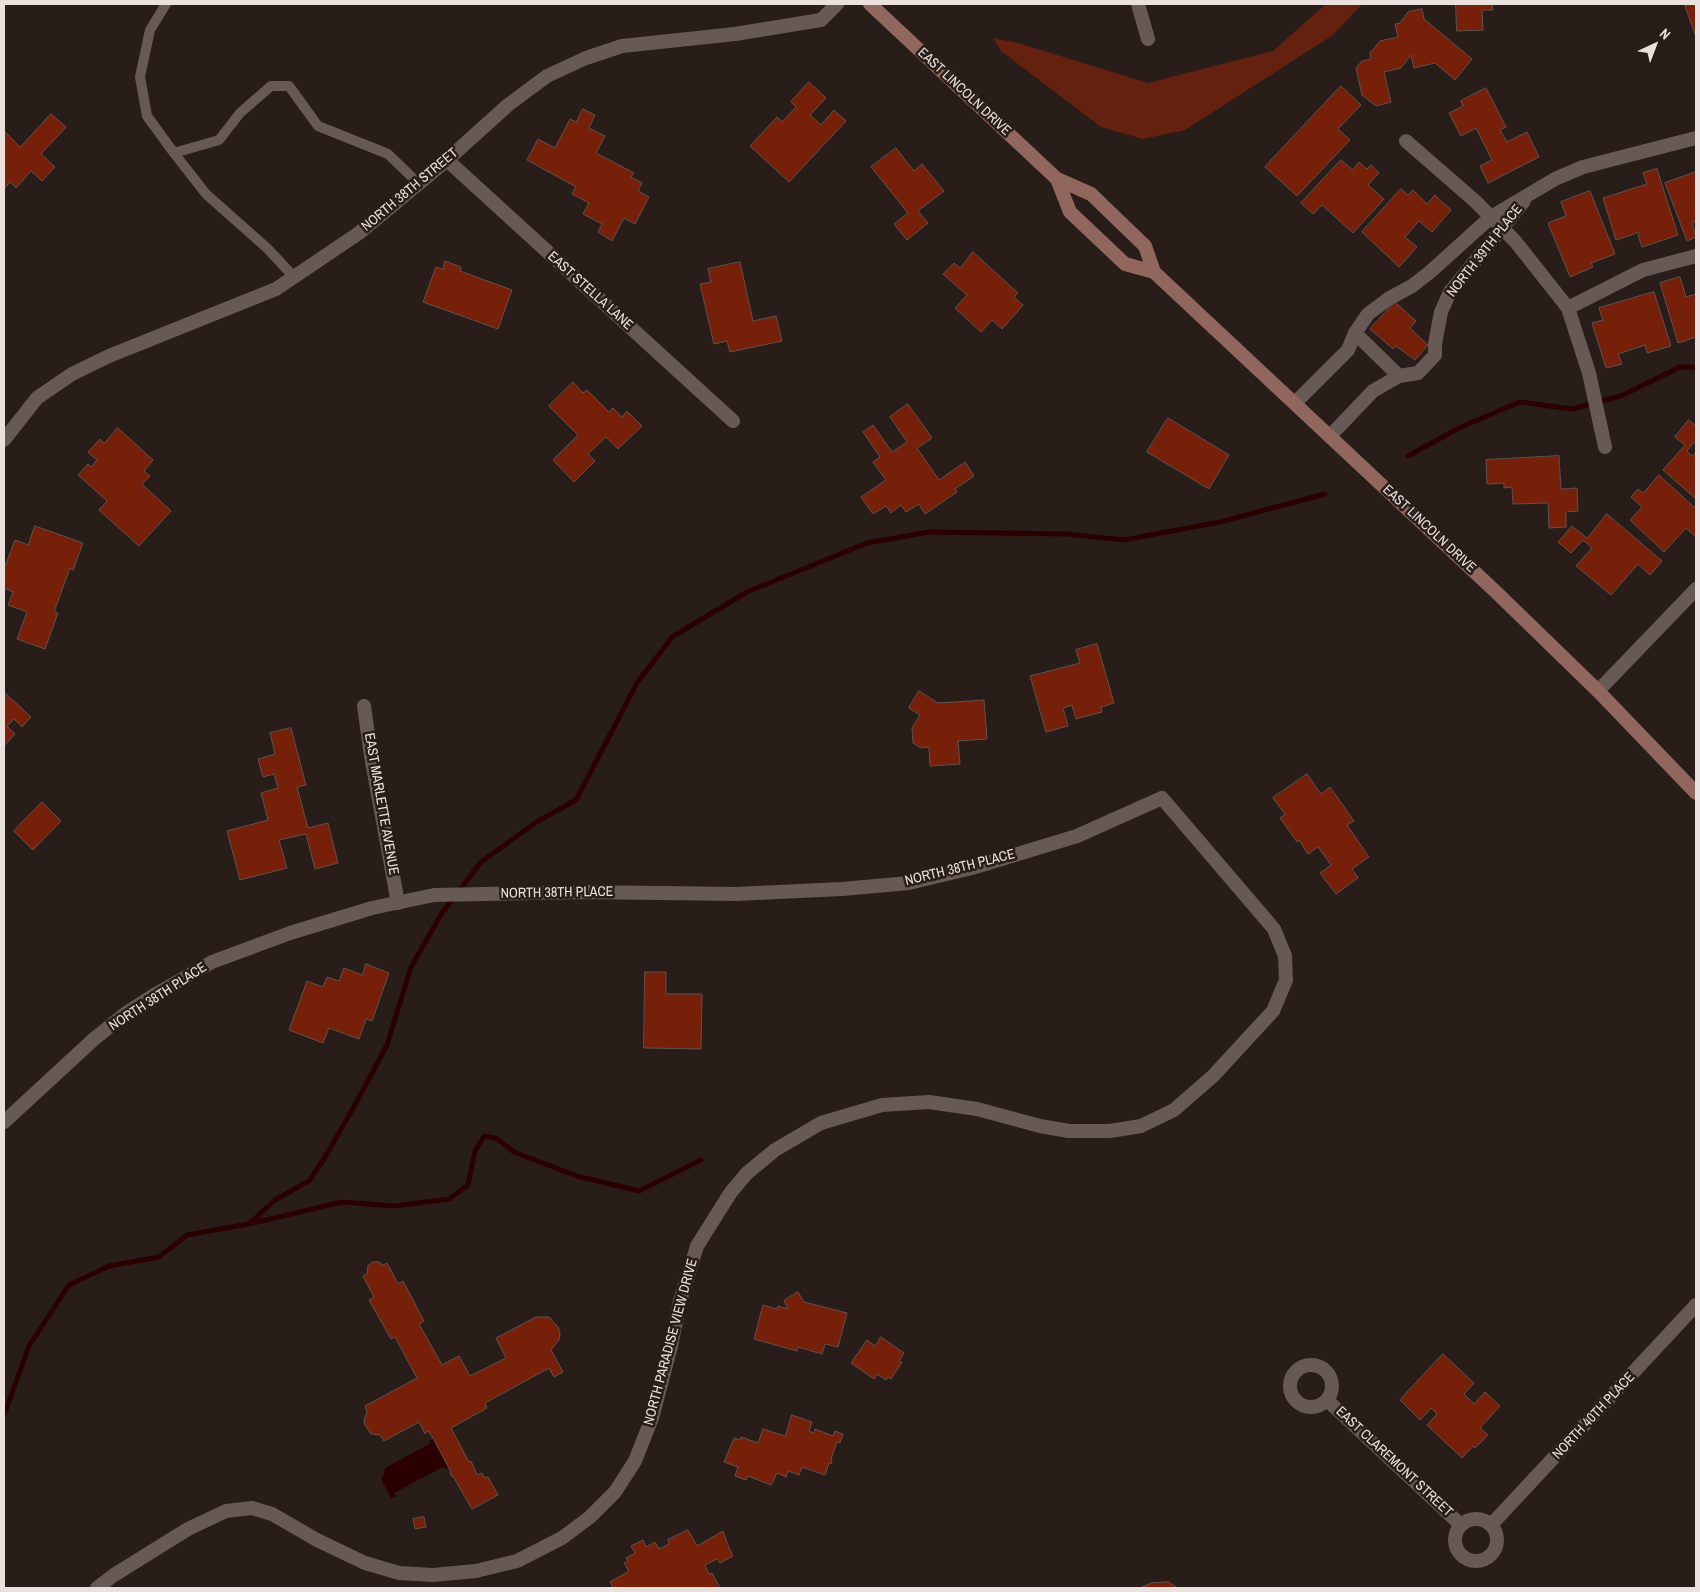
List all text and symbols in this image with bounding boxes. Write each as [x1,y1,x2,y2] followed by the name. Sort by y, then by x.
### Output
[1630,20,1680,70] north arrow
[1656,25,1674,43] text: N
[914,45,1014,139] street label: EAST LINCOLN DRIVE
[359,145,461,235] street label: NORTH 38TH STREET
[1444,201,1526,301] street label: NORTH 39TH PLACE
[544,248,636,334] street label: EAST STELLA LANE
[1379,482,1479,576] street label: EAST LINCOLN DRIVE
[360,732,402,876] street label: EAST MARLETTE AVENUE
[903,846,1017,890] street label: NORTH 38TH PLACE
[501,884,613,902] street label: NORTH 38TH PLACE
[106,959,210,1035] street label: NORTH 38TH PLACE
[641,1257,701,1427] street label: NORTH PARADISE VIEW DRIVE
[1549,1369,1639,1463] street label: NORTH 40TH PLACE
[1332,1403,1456,1521] street label: EAST CLAREMONT STREET

